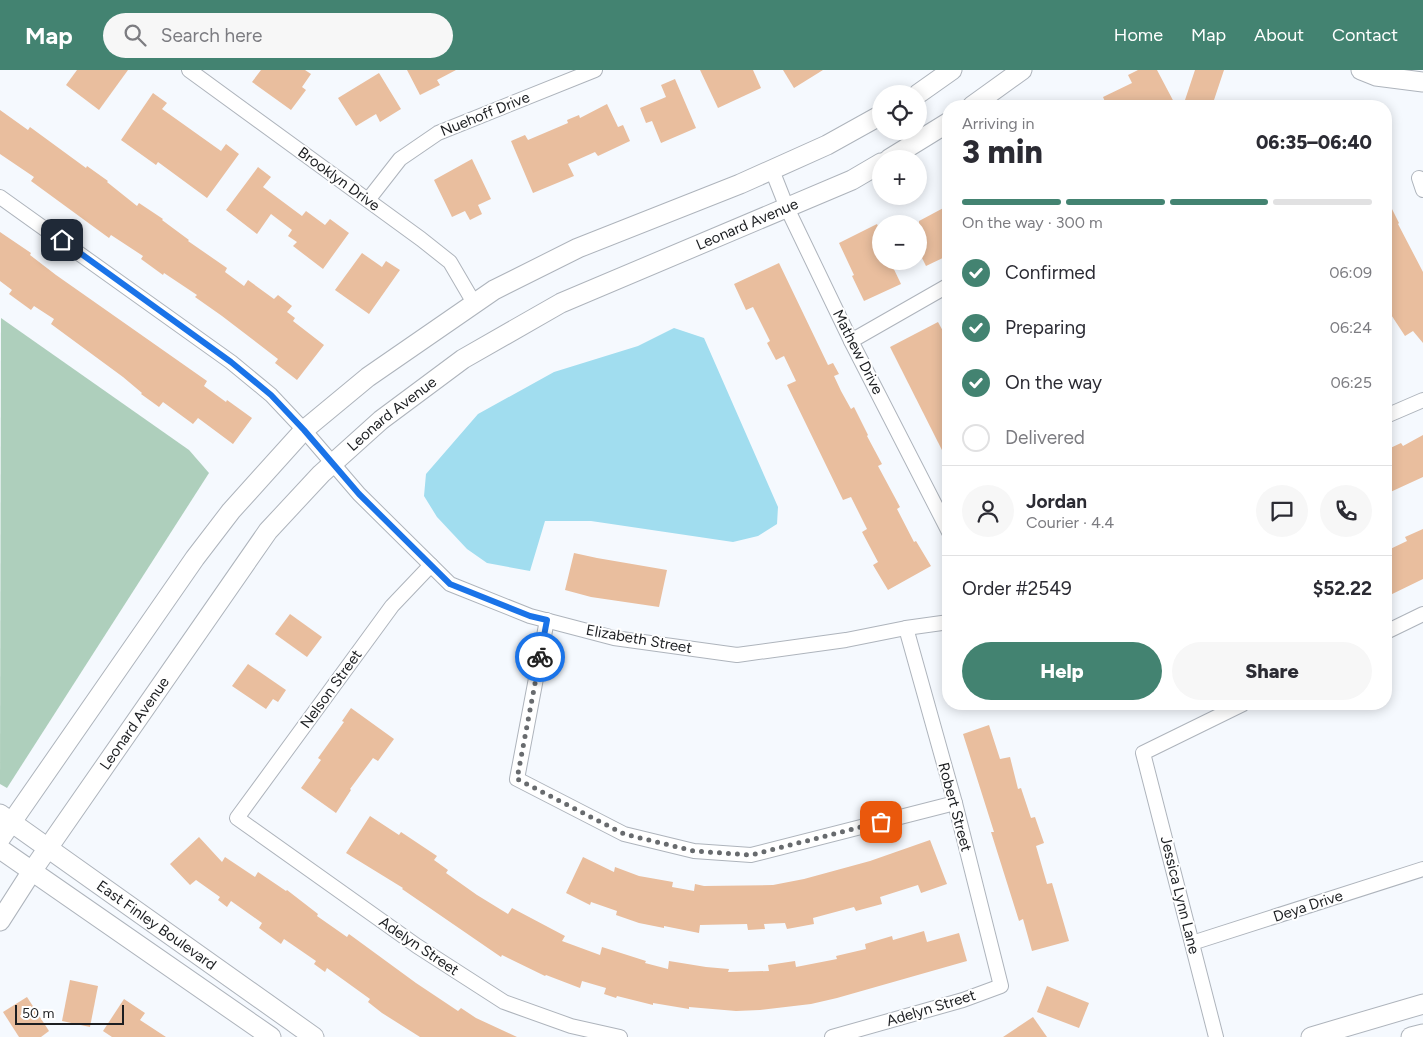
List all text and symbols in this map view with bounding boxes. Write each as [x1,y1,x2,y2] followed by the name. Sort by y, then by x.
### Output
[103,13,453,58] search box
[25,21,73,50] text: Map
[121,21,149,49] icon: search
[161,24,262,47] text: Search here
[1114,24,1163,46] text: Home
[1191,24,1226,46] text: Map
[1254,24,1304,46] text: About
[1332,24,1398,46] text: Contact
[872,85,927,270] map controls
[872,85,927,140] button: locate
[438,88,532,140] street label: Nuehoff Drive
[962,114,1034,133] text: Arriving in
[1256,131,1372,154] text: 06:35–06:40
[962,133,1043,171] text: 3 min
[295,143,383,215] street label: Brooklyn Drive
[872,150,927,205] button: +
[693,195,801,254] street label: Leonard Avenue
[962,213,1103,232] text: On the way · 300 m
[872,215,927,270] button: −
[41,219,83,261] pin
[48,226,76,254] icon: home
[962,259,990,287] icon: check
[1005,261,1096,284] text: Confirmed
[1329,263,1372,282] text: 06:09
[829,307,887,397] street label: Mathew Drive
[962,314,990,342] icon: check
[1005,316,1086,339] text: Preparing
[1330,318,1372,337] text: 06:24
[962,369,990,397] icon: check
[1005,371,1102,394] text: On the way
[343,373,440,455] street label: Leonard Avenue
[1330,373,1372,392] text: 06:25
[1005,426,1085,449] text: Delivered
[962,485,1014,537] button: person
[1256,485,1308,537] button: chat
[1320,485,1372,537] button: phone
[1026,490,1087,513] text: Jordan
[1026,513,1114,532] text: Courier · 4.4
[962,577,1072,600] text: Order #2549
[1313,577,1372,600] text: $52.22
[585,621,694,657] street label: Elizabeth Street
[515,632,565,682] courier
[962,642,1162,700] button: Help
[1172,642,1372,700] button: Share
[526,643,554,671] icon: bike
[296,646,366,732] street label: Nelson Street
[96,673,173,773] street label: Leonard Avenue
[934,760,976,854] street label: Robert Street
[860,801,902,843] pin
[867,808,895,836] icon: bag
[1157,834,1203,956] street label: Jessica Lynn Lane
[93,877,220,974] street label: East Finley Boulevard
[1271,886,1345,926] street label: Deya Drive
[376,913,463,979] street label: Adelyn Street
[884,986,978,1030] street label: Adelyn Street
[15,1002,124,1025] scale bar
[22,1005,54,1022] text: 50 m

